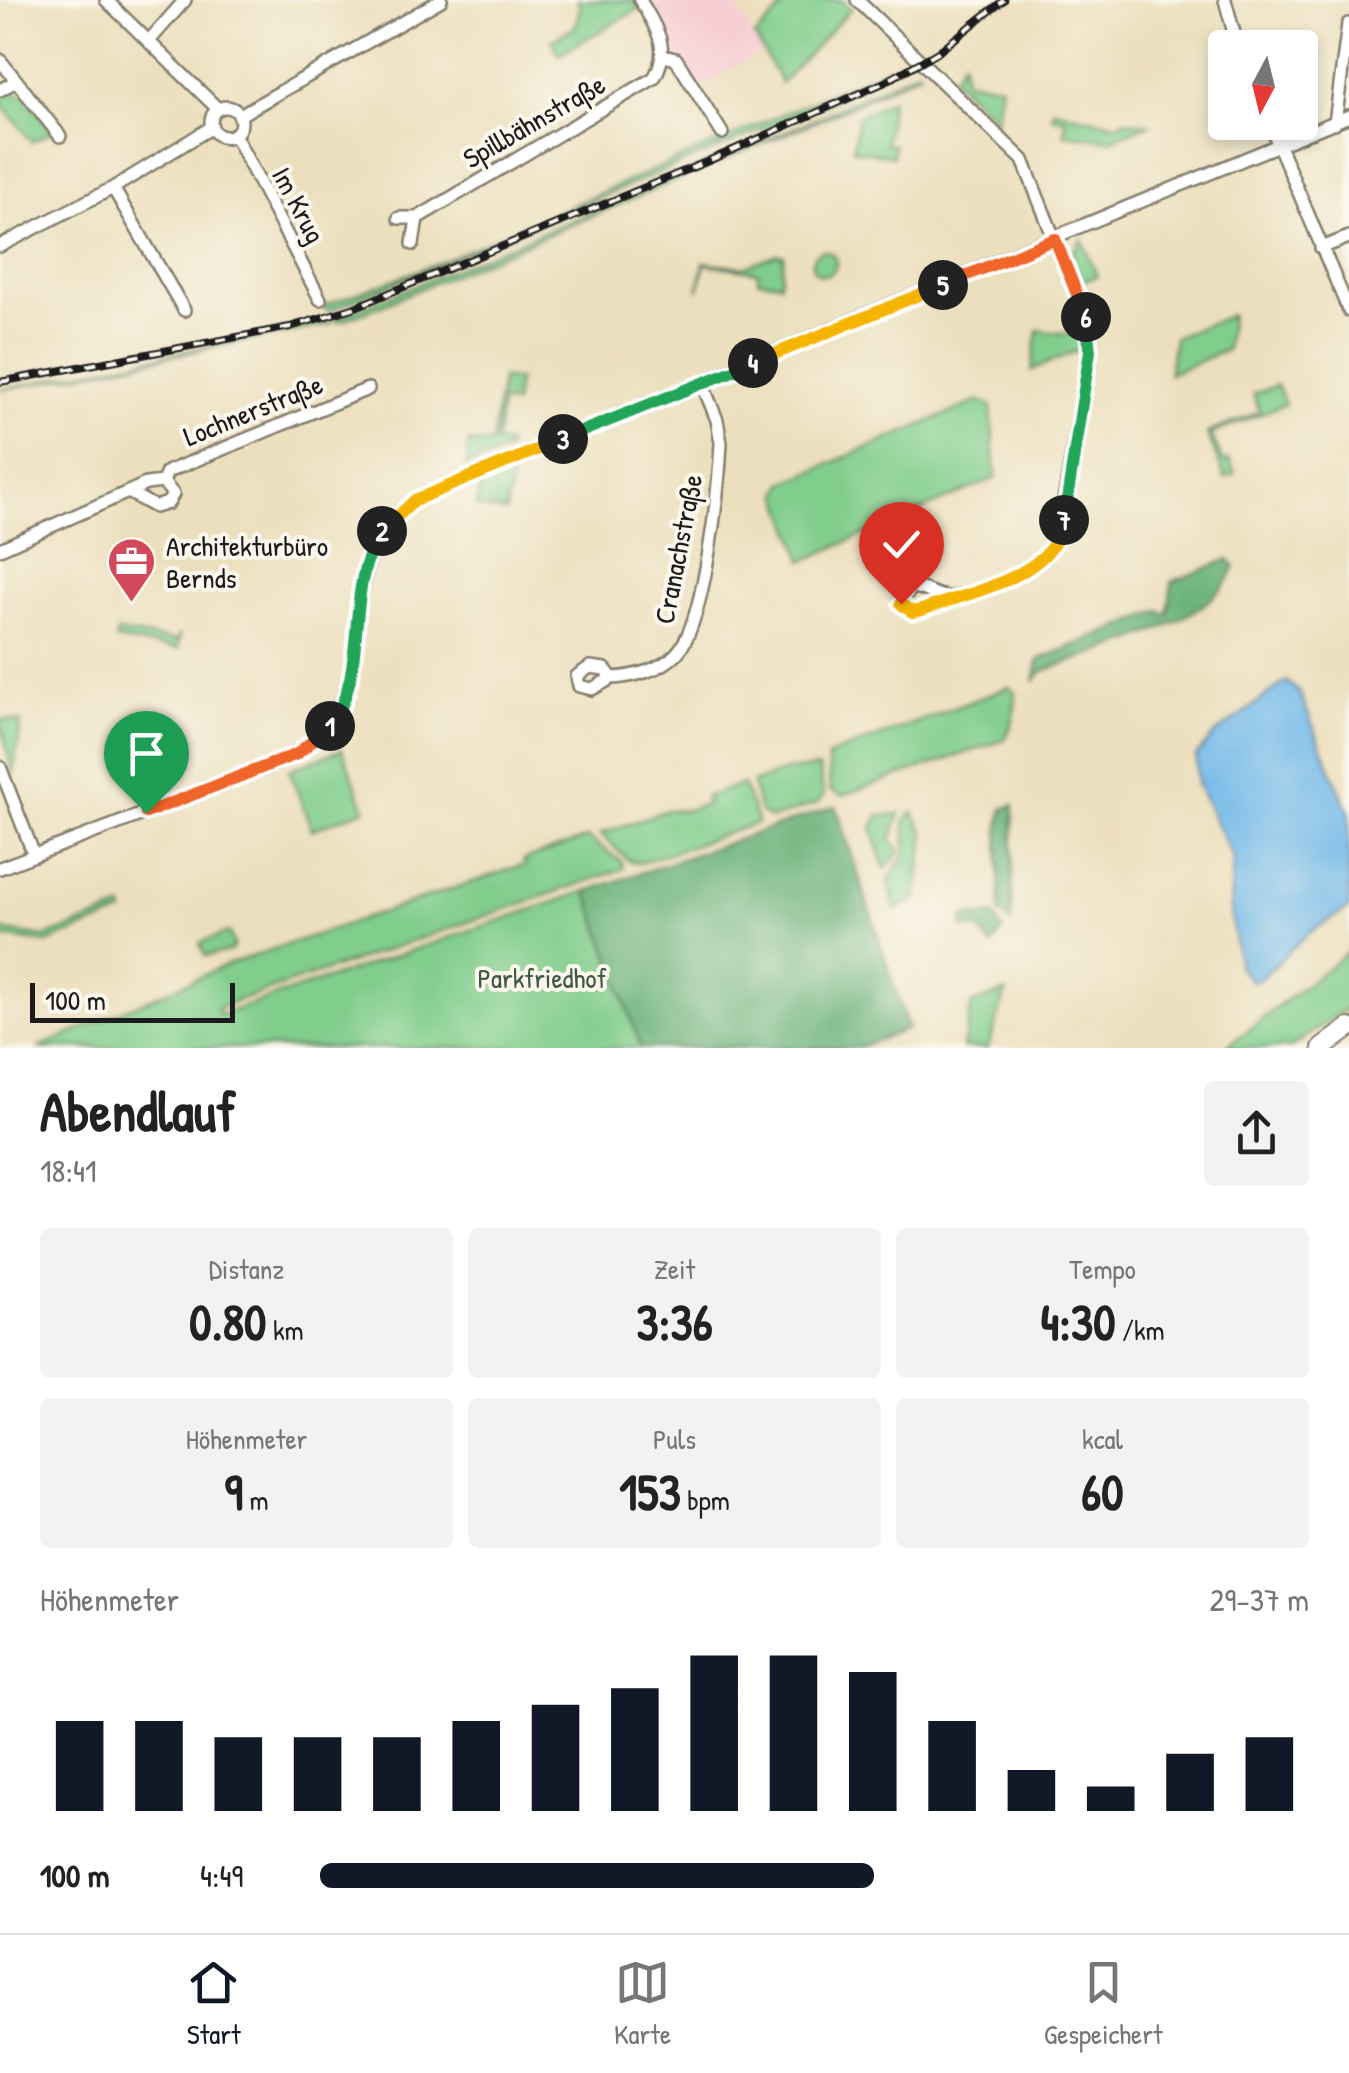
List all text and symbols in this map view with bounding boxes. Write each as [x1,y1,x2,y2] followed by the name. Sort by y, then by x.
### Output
[1208,30,1318,140] north arrow
[1208,30,1318,140] map controls
[456,65,612,177] street label: Spillbähnstraße
[263,160,335,250] street label: Im Krug
[918,260,968,310] pin: 5
[937,266,949,304] text: 5
[1061,292,1111,342] pin: 6
[1080,298,1092,336] text: 6
[728,338,778,388] pin: 4
[748,344,758,382] text: 4
[178,365,328,455] street label: Lochnerstraße
[538,414,588,464] pin: 3
[557,420,569,458] text: 3
[645,471,711,627] street label: Cranachstraße
[1039,495,1089,545] pin: 7
[1057,501,1071,539] text: 7
[859,502,944,605] pin
[357,506,407,556] pin: 2
[375,512,389,550] text: 2
[874,517,929,572] icon: check
[166,527,328,597] place label: Architekturbüro Bernds
[105,536,157,604] office icon: Architekturbüro Bernds
[305,701,355,751] pin: 1
[325,707,335,745] text: 1
[104,711,189,814] pin
[119,726,174,781] icon: arrive
[477,959,607,997] park label: Parkfriedhof
[30,978,235,1023] scale bar
[45,981,106,1019] text: 100 m
[40,1074,236,1148] text: Abendlauf
[1204,1081,1309,1186] button: share
[40,1149,97,1192] text: 18:41
[209,1250,284,1288] text: Distanz
[654,1250,695,1288] text: Zeit
[1069,1250,1136,1288] text: Tempo
[189,1288,267,1356] text: 0.80
[636,1288,713,1356] text: 3:36
[1040,1288,1116,1356] text: 4:30
[267,1311,304,1349] text: km
[1116,1311,1165,1349] text: /km
[186,1420,307,1458] text: Höhenmeter
[653,1420,696,1458] text: Puls
[1082,1420,1123,1458] text: kcal
[225,1458,243,1526] text: 9
[619,1458,681,1526] text: 153
[1081,1458,1124,1526] text: 60
[243,1481,268,1519] text: m
[681,1481,730,1519] text: bpm
[40,1578,179,1621] text: Höhenmeter
[1210,1578,1309,1621] text: 29–37 m
[40,1854,109,1897] text: 100 m
[200,1854,243,1897] text: 4:49
[186,1955,241,2053] tab: Start
[614,1955,671,2053] tab: Karte
[1044,1955,1163,2053] tab: Gespeichert

